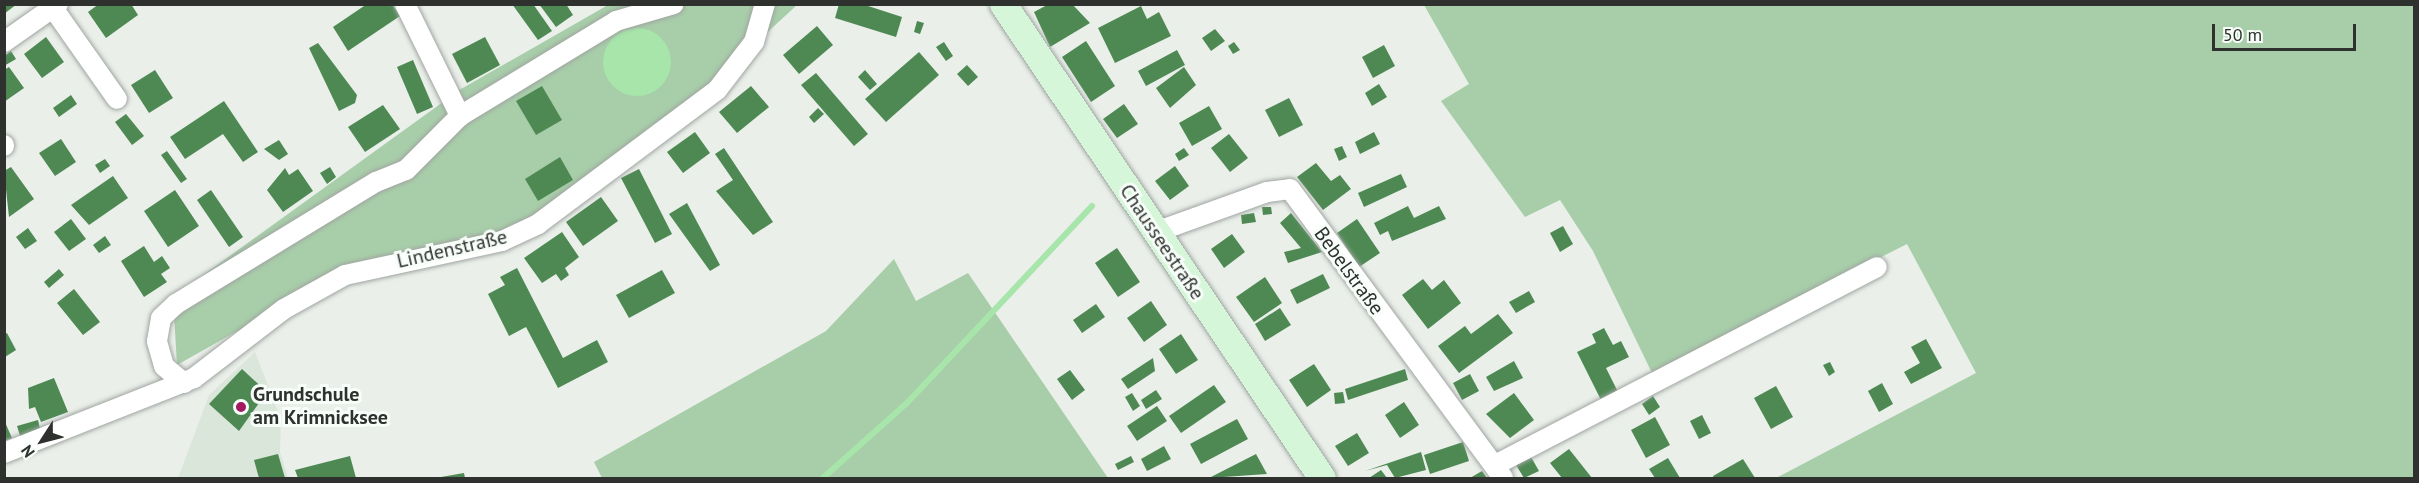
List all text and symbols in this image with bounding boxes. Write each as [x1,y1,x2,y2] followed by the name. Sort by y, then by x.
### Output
[2215,12,2359,50] scale bar
[2223,23,2262,46] text: 50 m
[1115,180,1209,304] street label: Chausseestraße
[1309,222,1389,320] street label: Bebelstraße
[395,225,509,273] street label: Lindenstraße
[253,383,388,430] place label: Grundschule am Krimnicksee
[234,400,248,414] marker: Grundschule am Krimnicksee
[12,411,72,471] north arrow
[16,441,39,462] text: N

